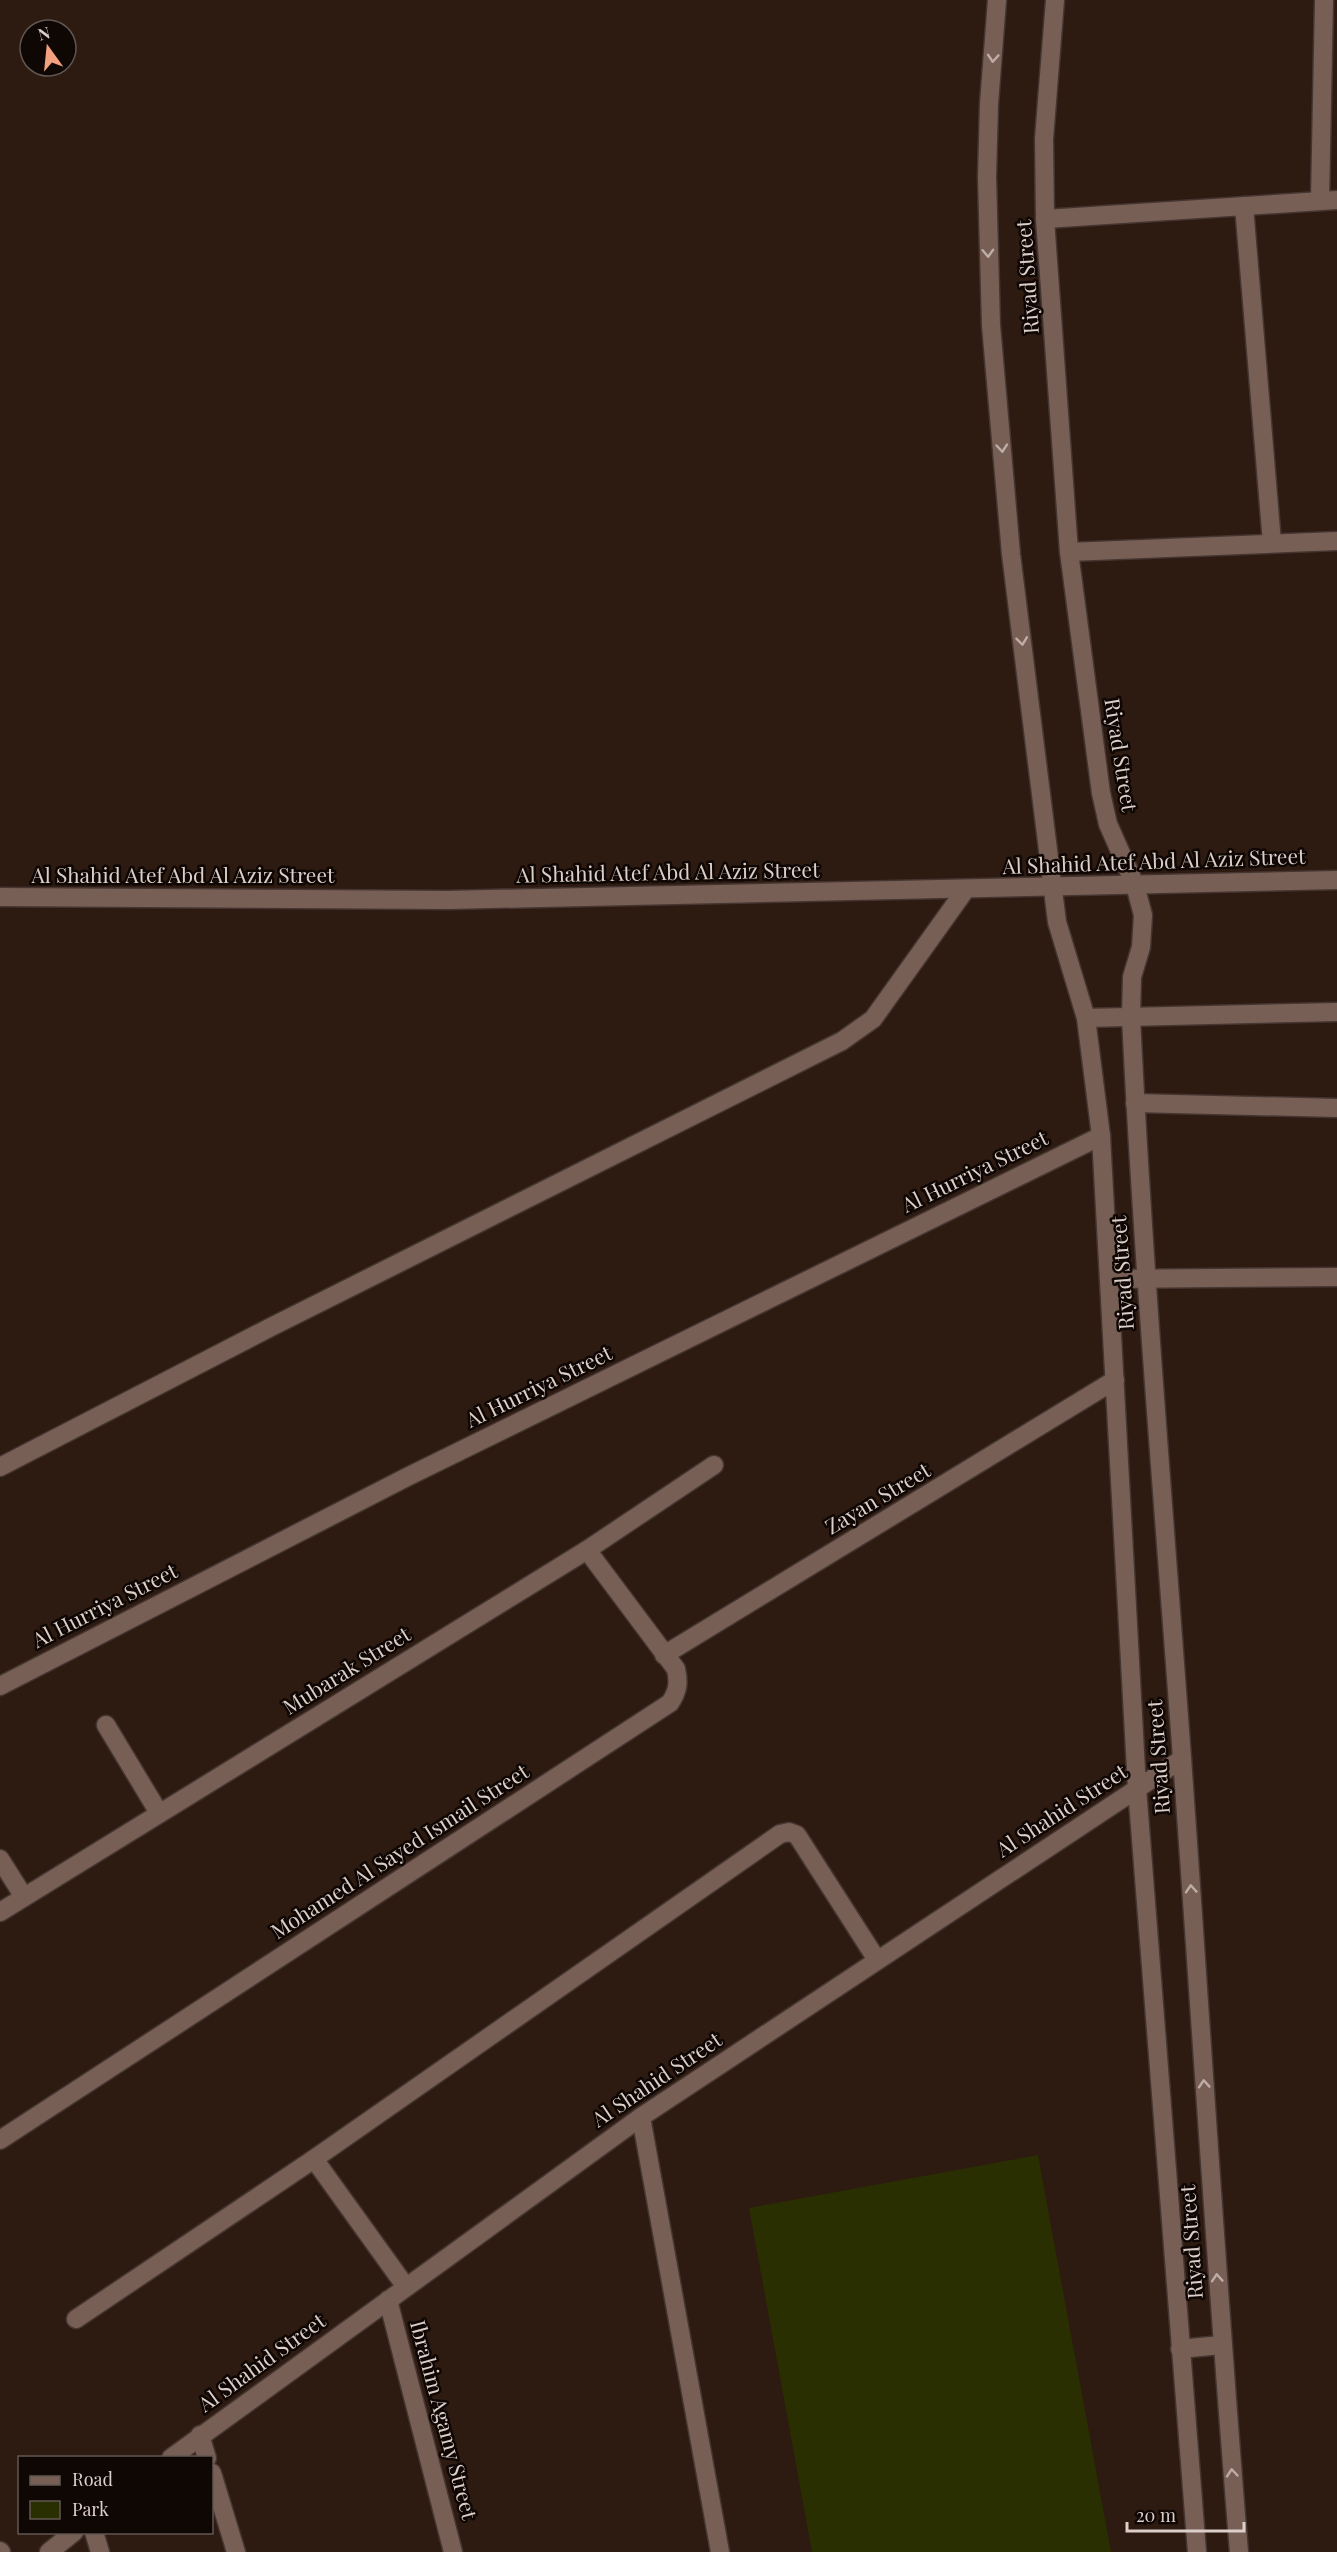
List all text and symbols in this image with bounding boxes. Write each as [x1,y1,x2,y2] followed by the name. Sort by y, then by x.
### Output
[18,18,78,78] north arrow
[36,21,53,45] text: N
[986,54,999,63] one-way arrow
[1008,218,1044,335] street label: Riyad Street
[981,249,994,258] one-way arrow
[995,443,1008,452] one-way arrow
[1015,637,1028,646] one-way arrow
[1099,696,1145,814] street label: Riyad Street
[1001,841,1306,879] street label: Al Shahid Atef Abd Al Aziz Street
[515,854,820,888] street label: Al Shahid Atef Abd Al Aziz Street
[30,860,335,888] street label: Al Shahid Atef Abd Al Aziz Street
[895,1122,1052,1218] street label: Al Hurriya Street
[1103,1214,1139,1331] street label: Riyad Street
[459,1337,616,1433] street label: Al Hurriya Street
[819,1455,935,1540] street label: Zayan Street
[26,1555,182,1653] street label: Al Hurriya Street
[277,1619,415,1720] street label: Mubarak Street
[1139,1698,1175,1815] street label: Riyad Street
[265,1756,534,1944] street label: Mohamed Al Sayed Ismail Street
[989,1756,1132,1863] street label: Al Shahid Street
[1185,1885,1198,1894] one-way arrow
[585,2024,727,2133] street label: Al Shahid Street
[1198,2079,1211,2088] one-way arrow
[1172,2183,1208,2300] street label: Riyad Street
[1211,2274,1224,2283] one-way arrow
[191,2305,331,2418] street label: Al Shahid Street
[405,2317,485,2523] street label: Ibrahim Agamy Street
[18,2456,213,2534] legend
[72,2467,113,2491] text: Road
[1226,2468,1239,2477] one-way arrow
[1127,2495,1244,2533] scale bar
[72,2497,109,2521] text: Park
[1136,2503,1176,2527] text: 20 m

